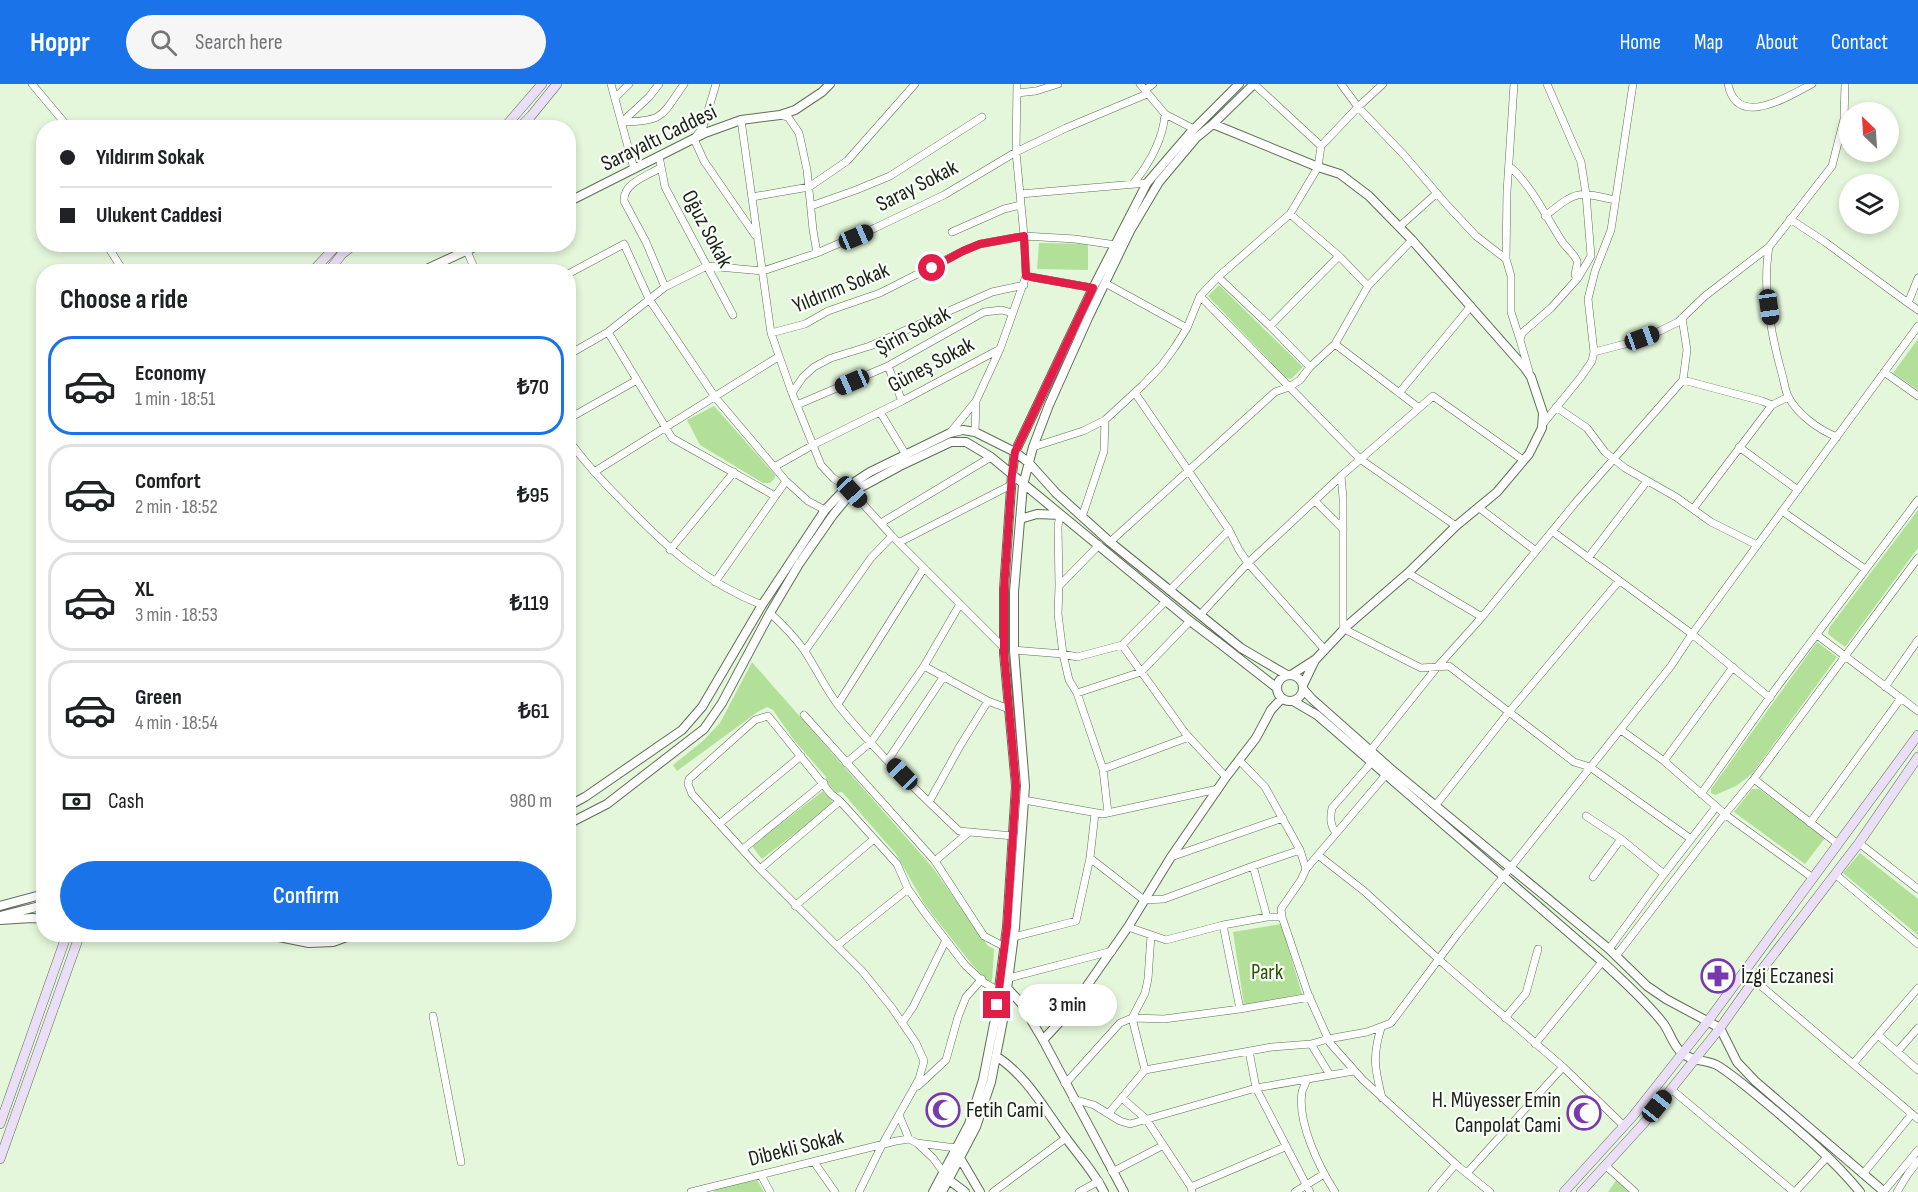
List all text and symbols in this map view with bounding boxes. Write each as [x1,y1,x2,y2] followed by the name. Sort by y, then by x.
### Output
[126,15,546,69] search box
[30,26,90,59] text: Hoppr
[147,26,180,59] icon: search
[195,29,282,56] text: Search here
[1620,30,1661,55] text: Home
[1694,30,1723,55] text: Map
[1756,30,1798,55] text: About
[1831,30,1888,55] text: Contact
[597,98,721,178] street label: Sarayaltı Caddesi
[1839,102,1899,162] north arrow
[1839,102,1899,234] map controls
[96,144,205,171] text: Yıldırım Sokak
[872,154,963,218] street label: Saray Sokak
[1839,174,1899,234] button: layers
[675,186,739,273] street label: Oğuz Sokak
[96,202,222,229] text: Ulukent Caddesi
[836,222,876,252] car
[918,254,945,281] route start
[789,256,894,320] street label: Yıldırım Sokak
[60,284,188,316] text: Choose a ride
[1758,288,1780,326] car
[871,300,955,362] street label: Şirin Sokak
[1622,323,1662,353] car
[883,331,979,399] street label: Güneş Sokak
[63,359,117,413] icon: car
[135,360,206,387] text: Economy
[832,366,872,398] car
[517,374,549,401] text: ₺70
[135,387,215,411] text: 1 min · 18:51
[63,467,117,521] icon: car
[135,468,201,495] text: Comfort
[833,473,871,511] car
[517,482,549,509] text: ₺95
[135,495,218,519] text: 2 min · 18:52
[63,575,117,629] icon: car
[135,576,154,603] text: XL
[510,590,549,617] text: ₺119
[135,603,218,627] text: 3 min · 18:53
[63,683,117,737] icon: car
[135,684,182,711] text: Green
[518,698,549,725] text: ₺61
[135,711,218,735] text: 4 min · 18:54
[883,755,921,793] car
[60,785,93,818] icon: cash
[108,788,144,815] text: Cash
[509,789,552,813] text: 980 m
[60,861,552,930] button: Confirm
[1700,958,1736,994] pharmacy icon: İzgi Eczanesi
[1251,959,1284,986] park label: Park
[1741,963,1834,990] place label: İzgi Eczanesi
[1018,984,1117,1026] callout: 3 min
[983,991,1010,1018] route end
[1049,993,1086,1017] text: 3 min
[1639,1086,1675,1126] car
[1432,1087,1561,1139] place label: H. Müyesser Emin Canpolat Cami
[925,1092,961,1128] mosque icon: Fetih Cami
[1566,1095,1602,1131] mosque icon: H. Müyesser Emin Canpolat Cami
[966,1097,1044,1124] place label: Fetih Cami
[746,1123,847,1173] street label: Dibekli Sokak

